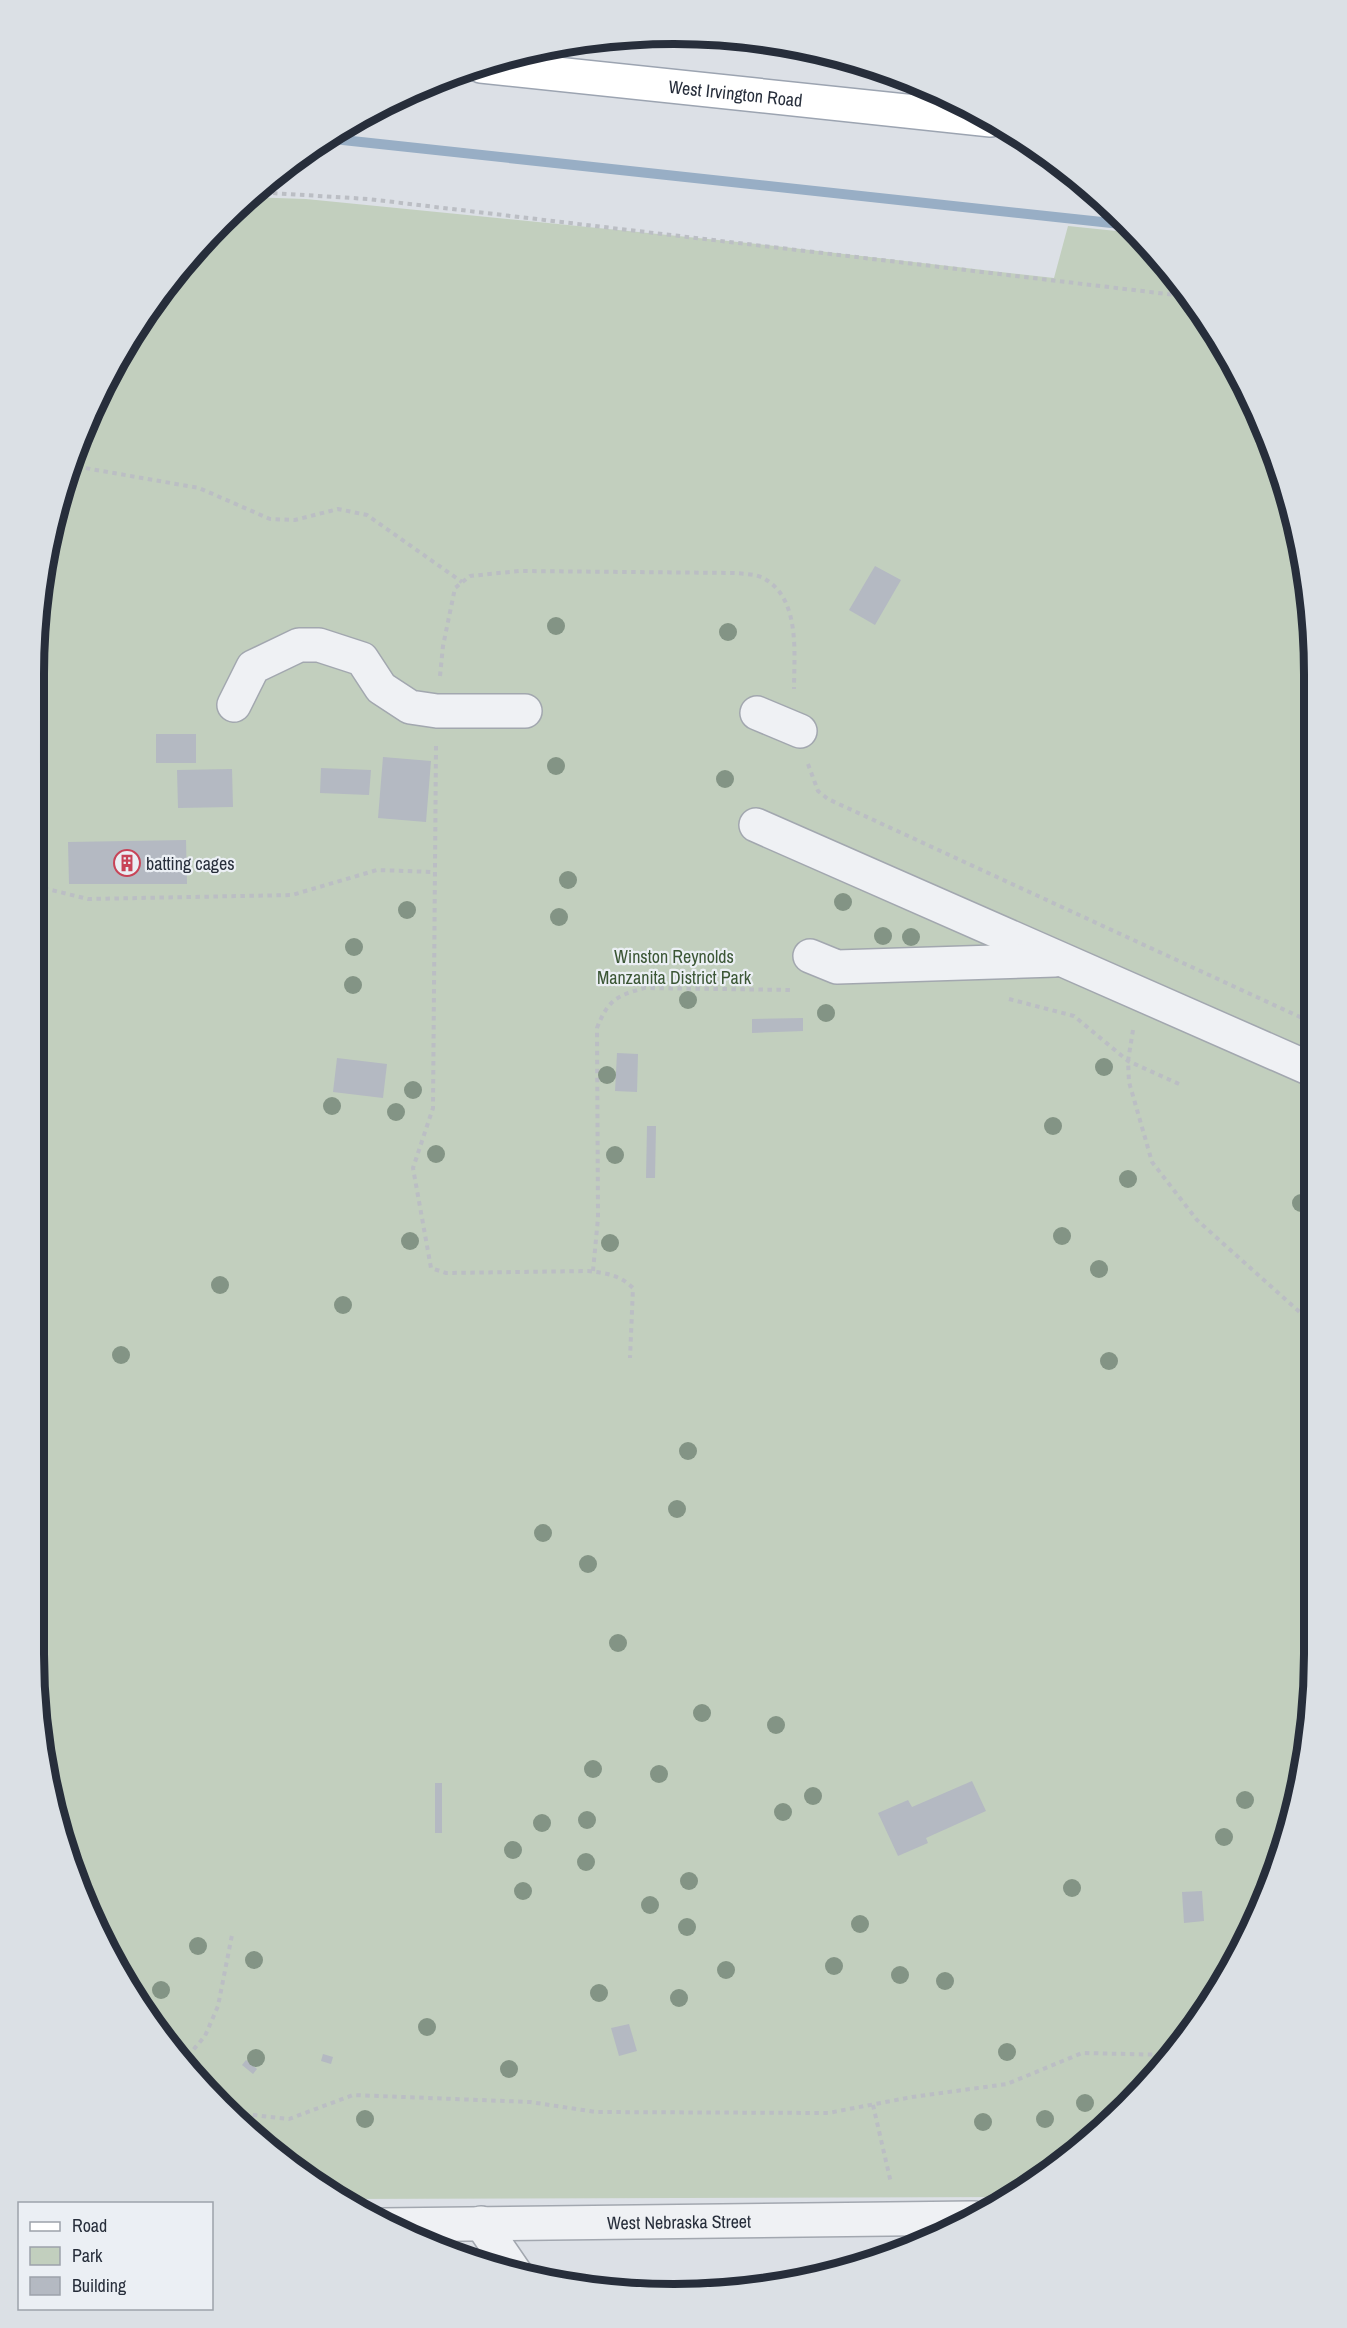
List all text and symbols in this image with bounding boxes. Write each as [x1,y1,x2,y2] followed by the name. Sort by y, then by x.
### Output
[667,73,804,112] street label: West Irvington Road
[112,848,142,878] building icon: batting cages
[146,851,235,876] place label: batting cages
[597,944,752,990] park label: Winston Reynolds Manzanita District Park
[18,2202,213,2310] legend
[607,2208,751,2235] street label: West Nebraska Street
[72,2213,107,2238] text: Road
[72,2243,103,2268] text: Park
[72,2273,127,2298] text: Building

